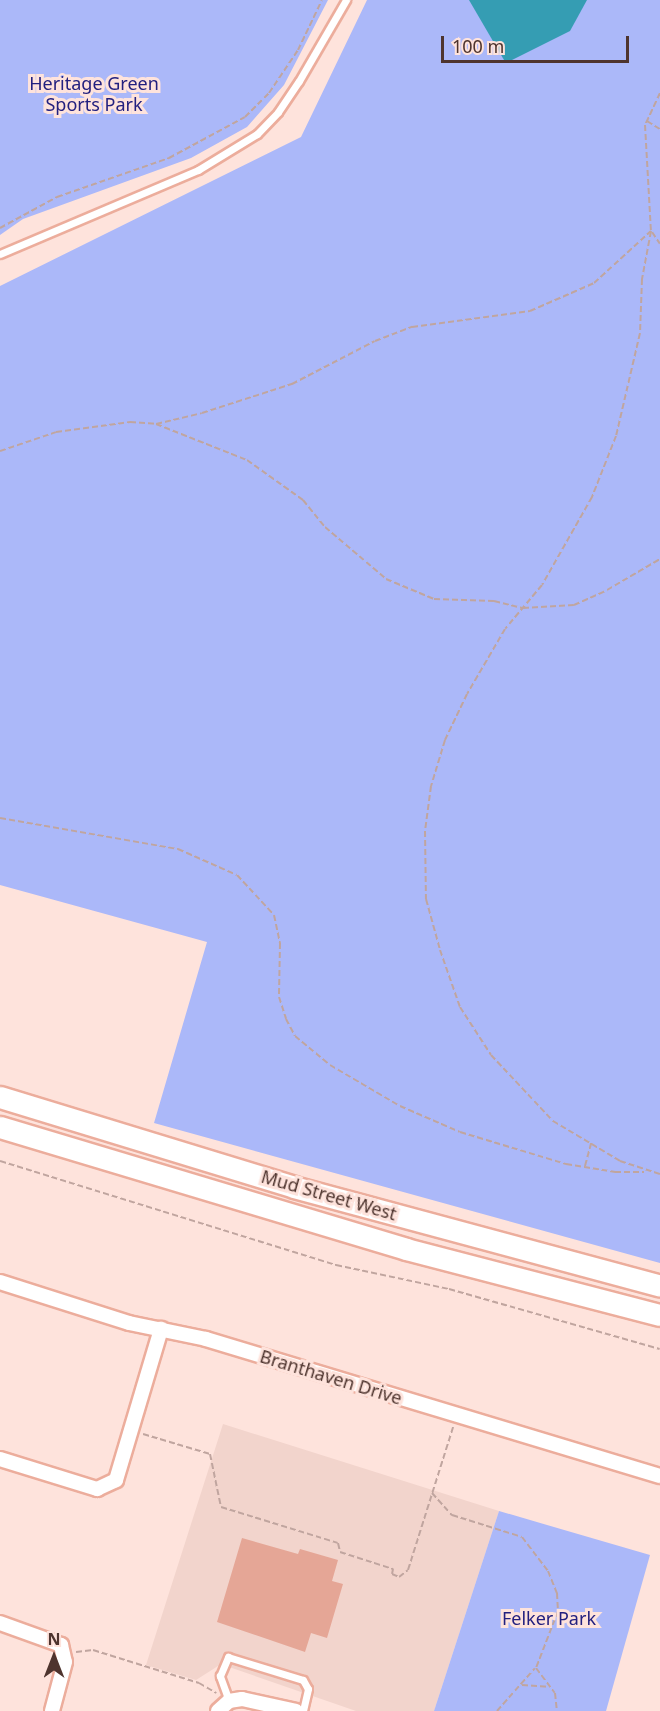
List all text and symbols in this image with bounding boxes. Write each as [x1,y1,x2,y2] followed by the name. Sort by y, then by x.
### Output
[444,24,632,62] scale bar
[452,34,504,58] text: 100 m
[29,73,159,116] park label: Heritage Green Sports Park
[259,1165,399,1225] street label: Mud Street West
[257,1345,405,1409] street label: Branthaven Drive
[502,1607,596,1629] park label: Felker Park
[24,1627,84,1687] north arrow
[47,1628,61,1650] text: N

